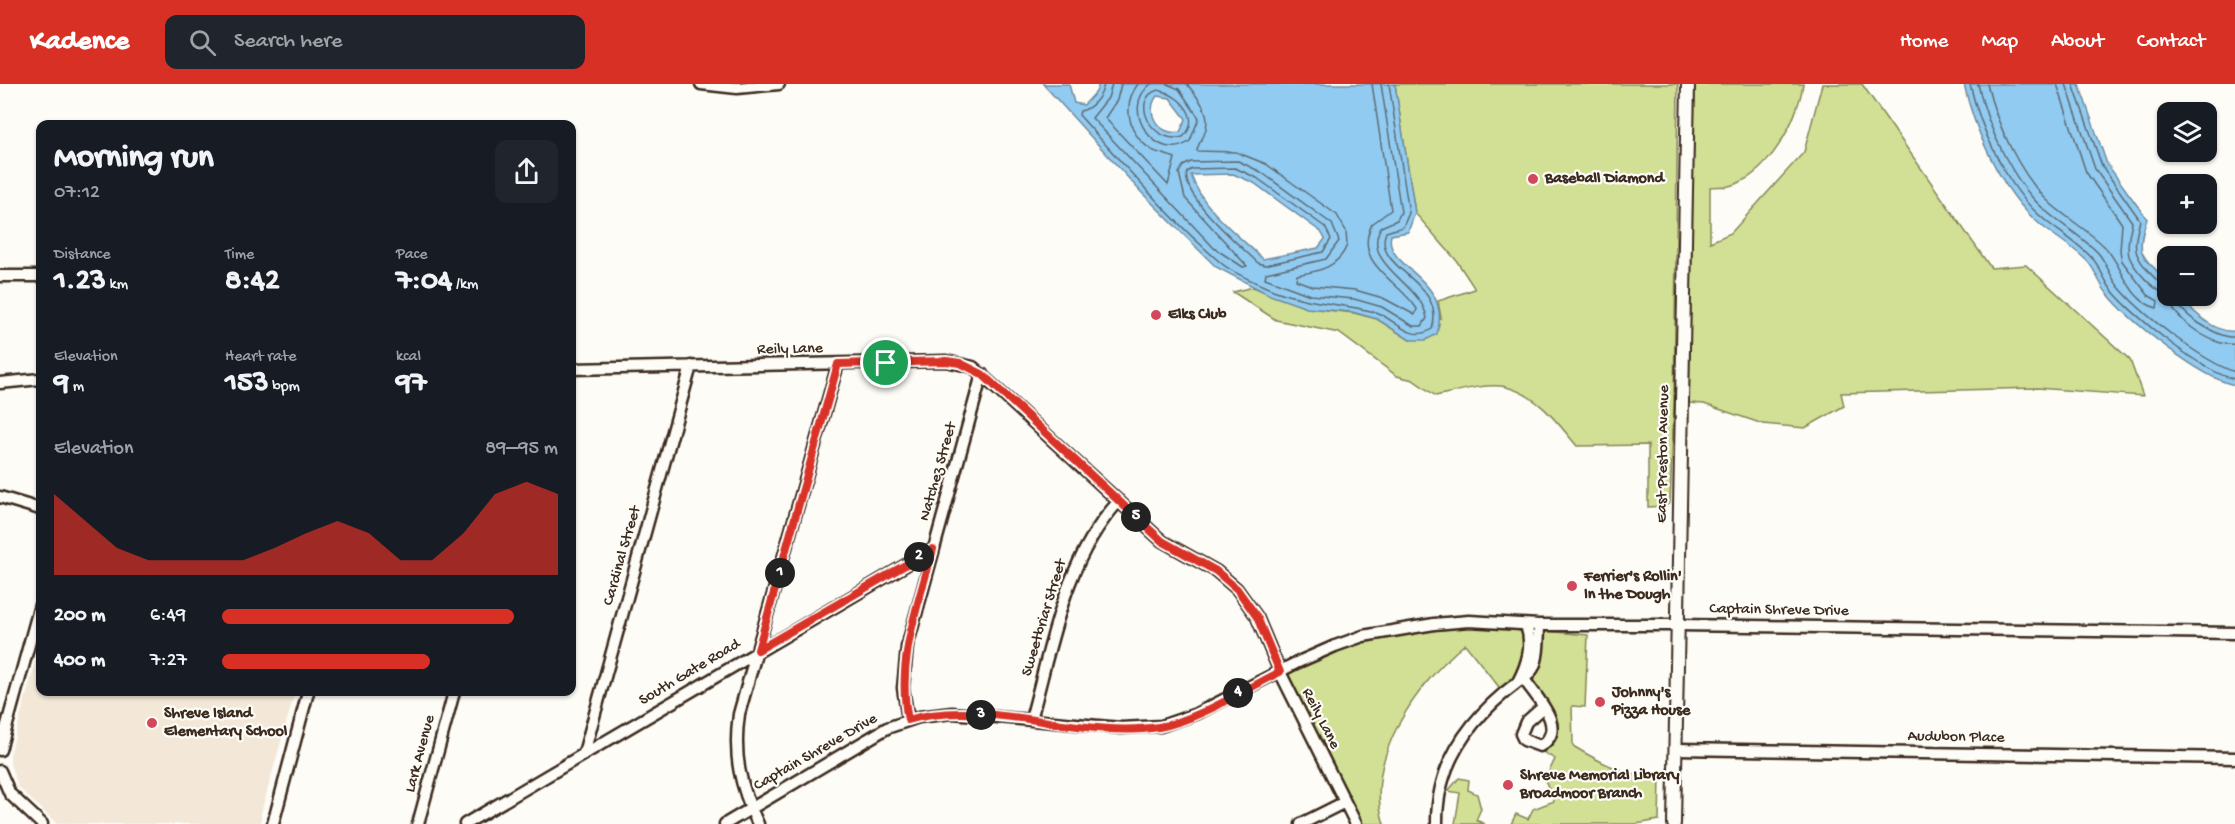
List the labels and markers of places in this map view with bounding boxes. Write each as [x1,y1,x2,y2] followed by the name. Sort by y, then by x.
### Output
[1544,170,1665,189] place label: Baseball Diamond
[1526,172,1540,186] marker: Baseball Diamond
[1168,306,1227,325] place label: Elks Club
[1149,308,1163,322] marker: Elks Club
[860,337,911,388] pin
[1121,502,1151,532] pin: 5
[904,542,934,572] pin: 2
[765,558,795,588] pin: 1
[1583,568,1682,605] place label: Ferrier's Rollin' In the Dough
[1565,579,1579,593] marker: Ferrier's Rollin' In the Dough
[1223,678,1253,708] pin: 4
[1611,684,1691,721] place label: Johnny's Pizza House
[1593,695,1607,709] marker: Johnny's Pizza House
[966,700,996,730] pin: 3
[164,705,288,742] place label: Shreve Island Elementary School
[145,716,159,730] marker: Shreve Island Elementary School
[1519,767,1679,804] place label: Shreve Memorial Library Broadmoor Branch
[1501,778,1515,792] marker: Shreve Memorial Library Broadmoor Branch

